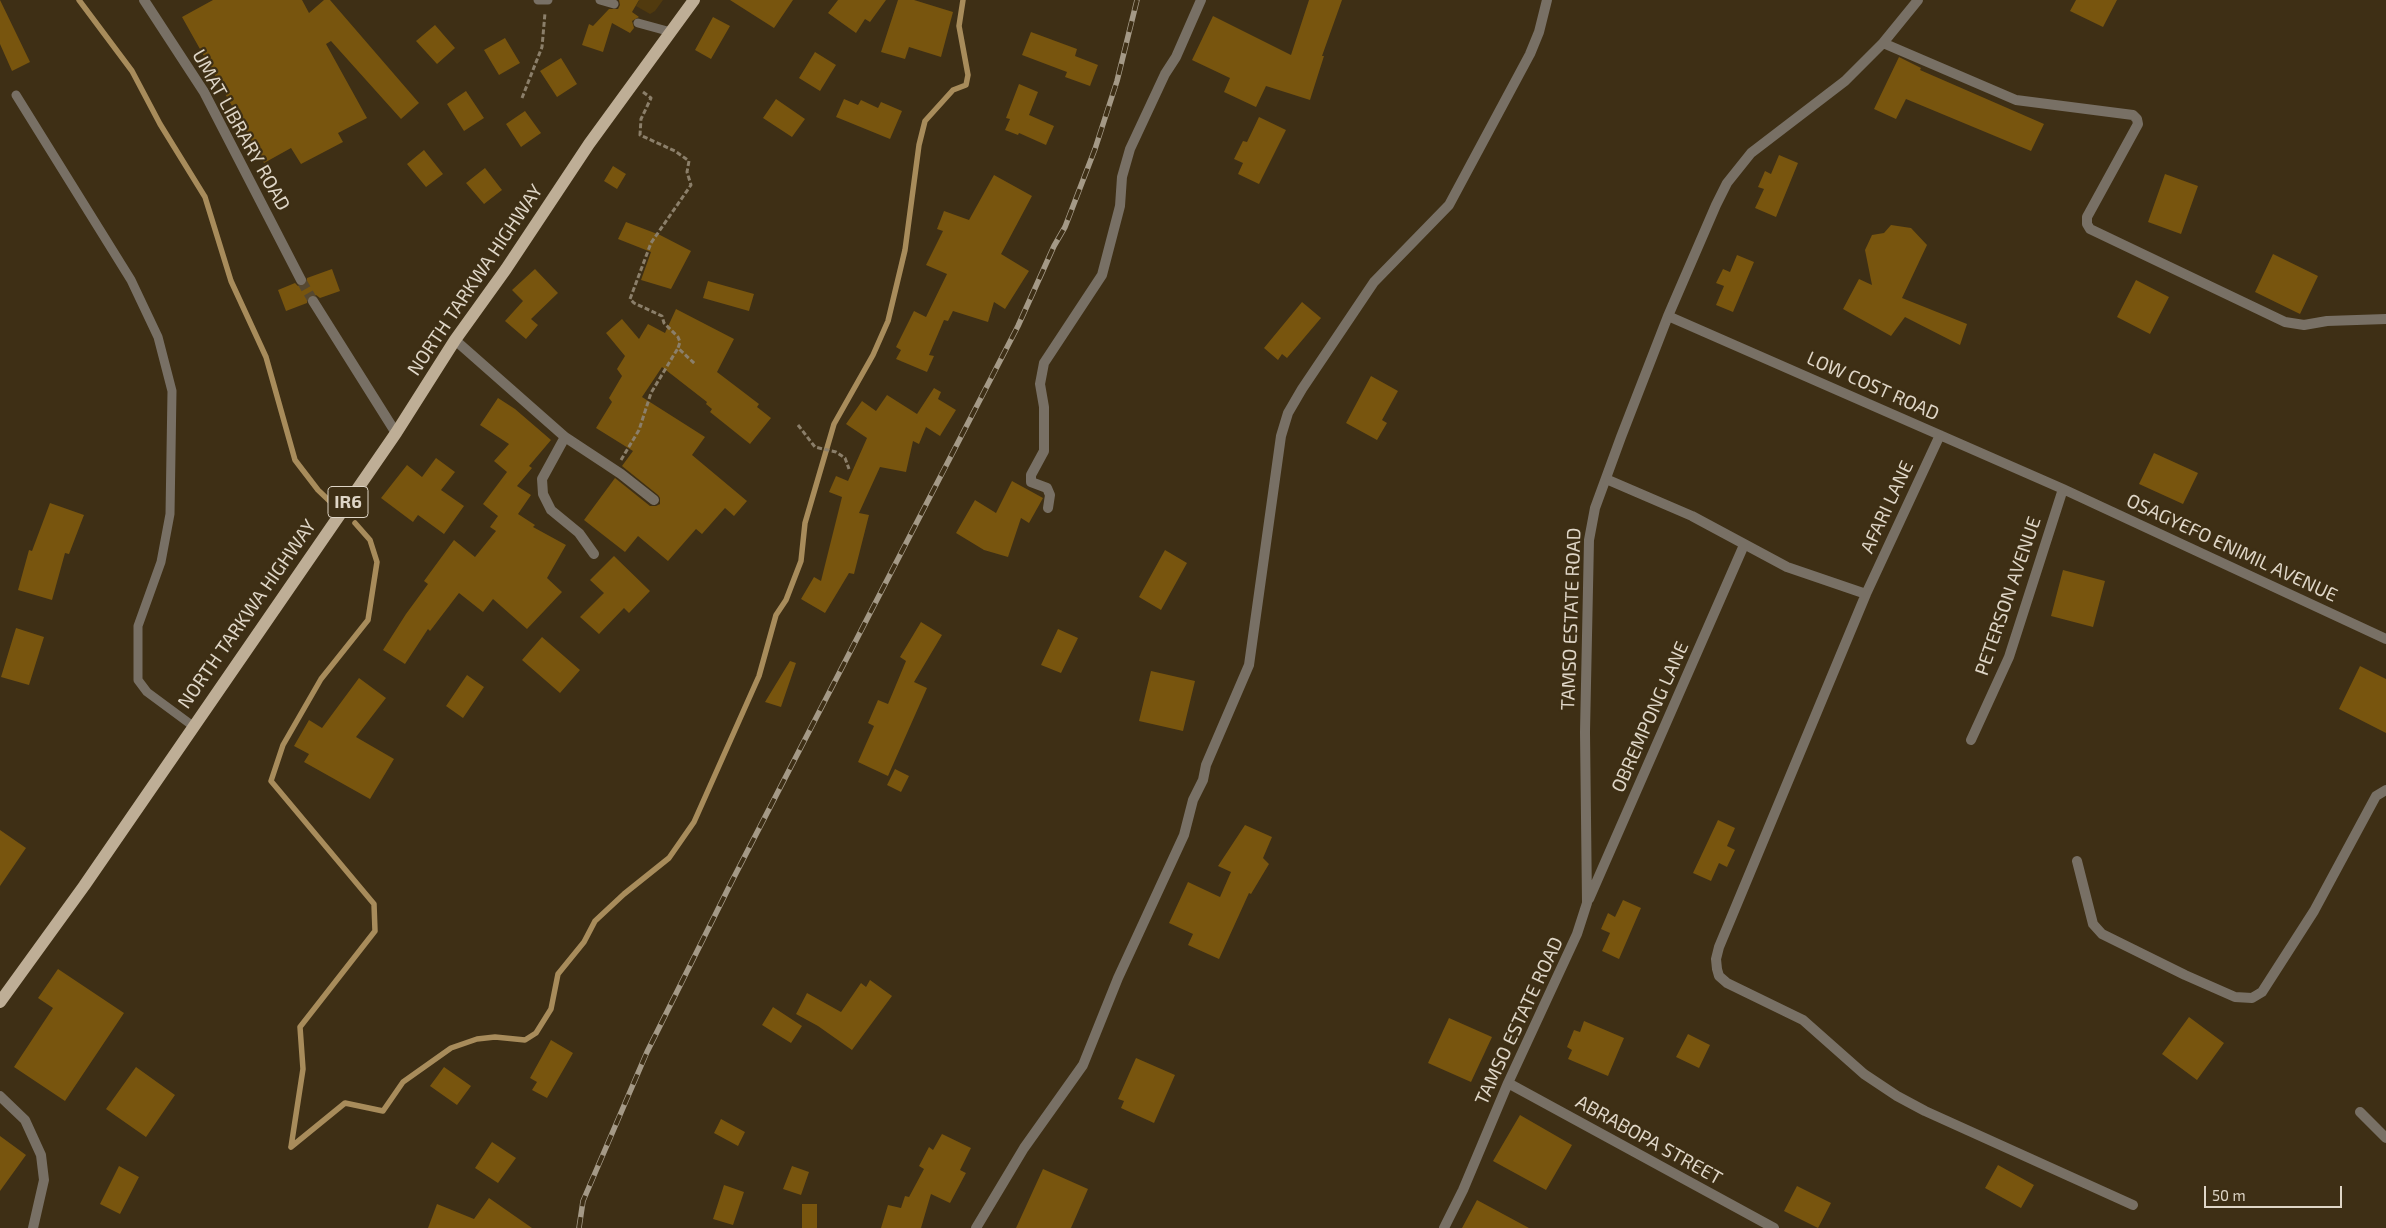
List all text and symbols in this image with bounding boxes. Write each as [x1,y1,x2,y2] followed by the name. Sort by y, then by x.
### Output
[187,45,295,215] street label: UMAT LIBRARY ROAD
[403,180,547,380] street label: NORTH TARKWA HIGHWAY
[1803,347,1943,425] street label: LOW COST ROAD
[1856,457,1918,557] street label: AFARI LANE
[328,487,368,518] road number: IR6
[2123,489,2341,607] street label: OSAGYEFO ENIMIL AVENUE
[1970,514,2046,678] street label: PETERSON AVENUE
[173,515,321,713] street label: NORTH TARKWA HIGHWAY
[1556,527,1586,711] street label: TAMSO ESTATE ROAD
[1607,638,1693,796] street label: OBREMPONG LANE
[1470,933,1568,1109] street label: TAMSO ESTATE ROAD
[1572,1090,1726,1190] street label: ABRABOPA STREET
[2206,1176,2344,1208] scale bar
[2212,1186,2246,1204] text: 50 m

